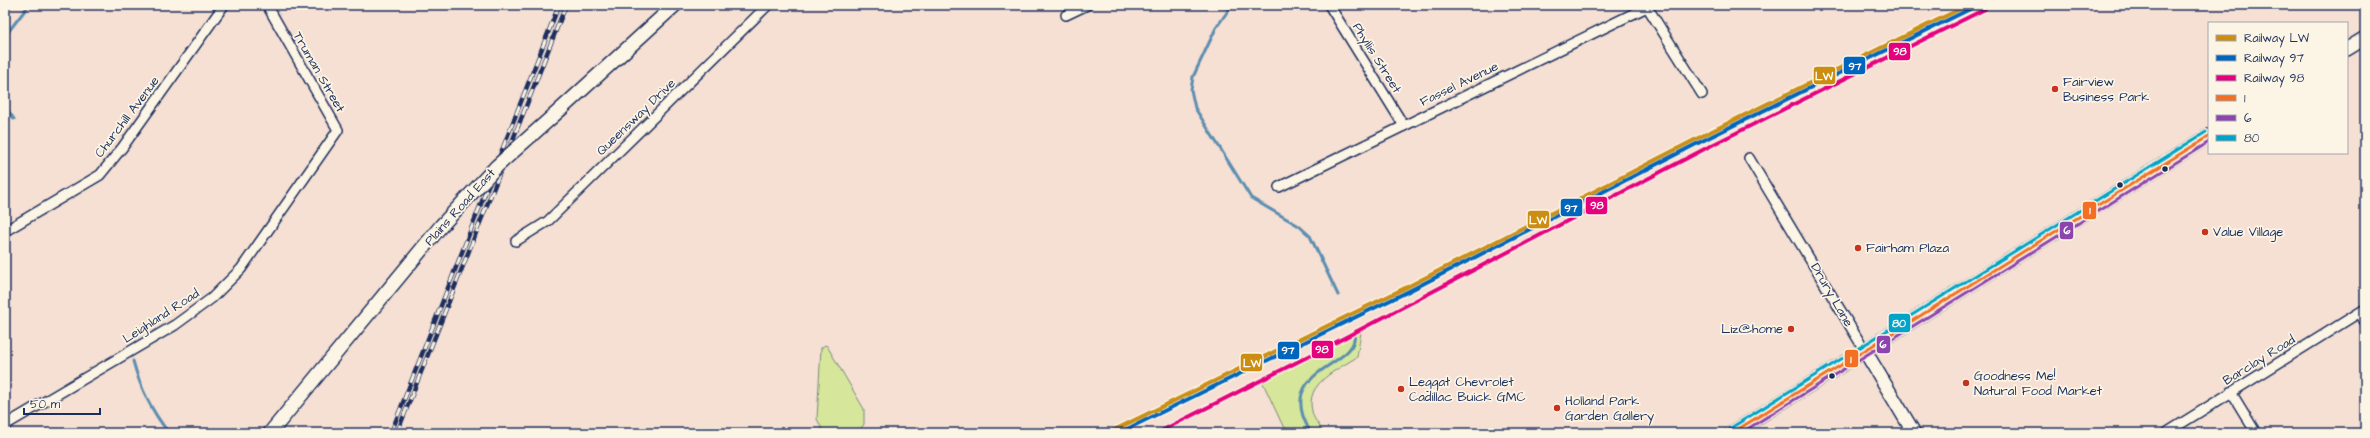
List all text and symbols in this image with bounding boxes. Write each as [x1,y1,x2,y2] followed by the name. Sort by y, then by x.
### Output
[1347,19,1406,98] street label: Phyllis Street
[2208,22,2348,154] legend
[289,28,350,116] street label: Truman Street
[2244,30,2310,48] text: Railway LW
[1888,42,1911,61] line badge: 98
[1893,44,1908,59] text: 98
[2244,50,2304,68] text: Railway 97
[1843,56,1866,75] line badge: 97
[1417,57,1501,111] street label: Fassel Avenue
[1848,59,1862,74] text: 97
[1813,66,1836,85] line badge: LW
[1815,69,1834,84] text: LW
[2244,70,2304,88] text: Railway 98
[90,73,164,161] street label: Churchill Avenue
[2063,73,2149,106] place label: Fairview Business Park
[592,74,680,160] street label: Queensway Drive
[2050,84,2060,94] marker: Fairview Business Park
[2244,90,2246,107] text: 1
[2244,110,2252,127] text: 6
[2244,130,2260,147] text: 80
[420,164,500,250] street label: Plains Road East
[2160,164,2170,174] unlabelled marker
[2115,180,2125,190] unlabelled marker
[1585,196,1608,215] line badge: 98
[1560,198,1583,217] line badge: 97
[1590,198,1605,213] text: 98
[1564,201,1578,216] text: 97
[2082,201,2097,220] line badge: 1
[2089,203,2091,218] text: 1
[1527,210,1550,229] line badge: LW
[1529,213,1548,228] text: LW
[2059,221,2074,240] line badge: 6
[2064,223,2071,238] text: 6
[2213,223,2283,242] place label: Value Village
[2200,227,2210,237] marker: Value Village
[1866,239,1950,257] place label: Fairham Plaza
[1853,243,1863,253] marker: Fairham Plaza
[1806,260,1858,331] street label: Drury Lane
[119,284,204,348] street label: Leighland Road
[1888,313,1911,333] line badge: 80
[1892,316,1906,331] text: 80
[1721,320,1783,338] place label: Liz@home
[1786,324,1796,334] marker: Liz@home
[2219,330,2299,390] street label: Barclay Road
[1876,335,1891,354] line badge: 6
[1880,337,1887,352] text: 6
[1311,340,1334,359] line badge: 98
[1277,341,1300,360] line badge: 97
[1315,342,1330,357] text: 98
[1281,343,1295,358] text: 97
[1844,349,1859,368] line badge: 1
[1850,352,1852,367] text: 1
[1240,353,1263,372] line badge: LW
[1243,356,1262,371] text: LW
[1974,367,2103,400] place label: Goodness Me! Natural Food Market
[1827,371,1837,381] unlabelled marker
[1409,373,1526,406] place label: Leggat Chevrolet Cadillac Buick GMC
[1961,378,1971,388] marker: Goodness Me! Natural Food Market
[1396,384,1406,394] marker: Leggat Chevrolet Cadillac Buick GMC
[24,390,100,416] scale bar
[1565,392,1654,426] place label: Holland Park Garden Gallery
[30,396,61,413] text: 50 m
[1552,403,1562,413] marker: Holland Park Garden Gallery

